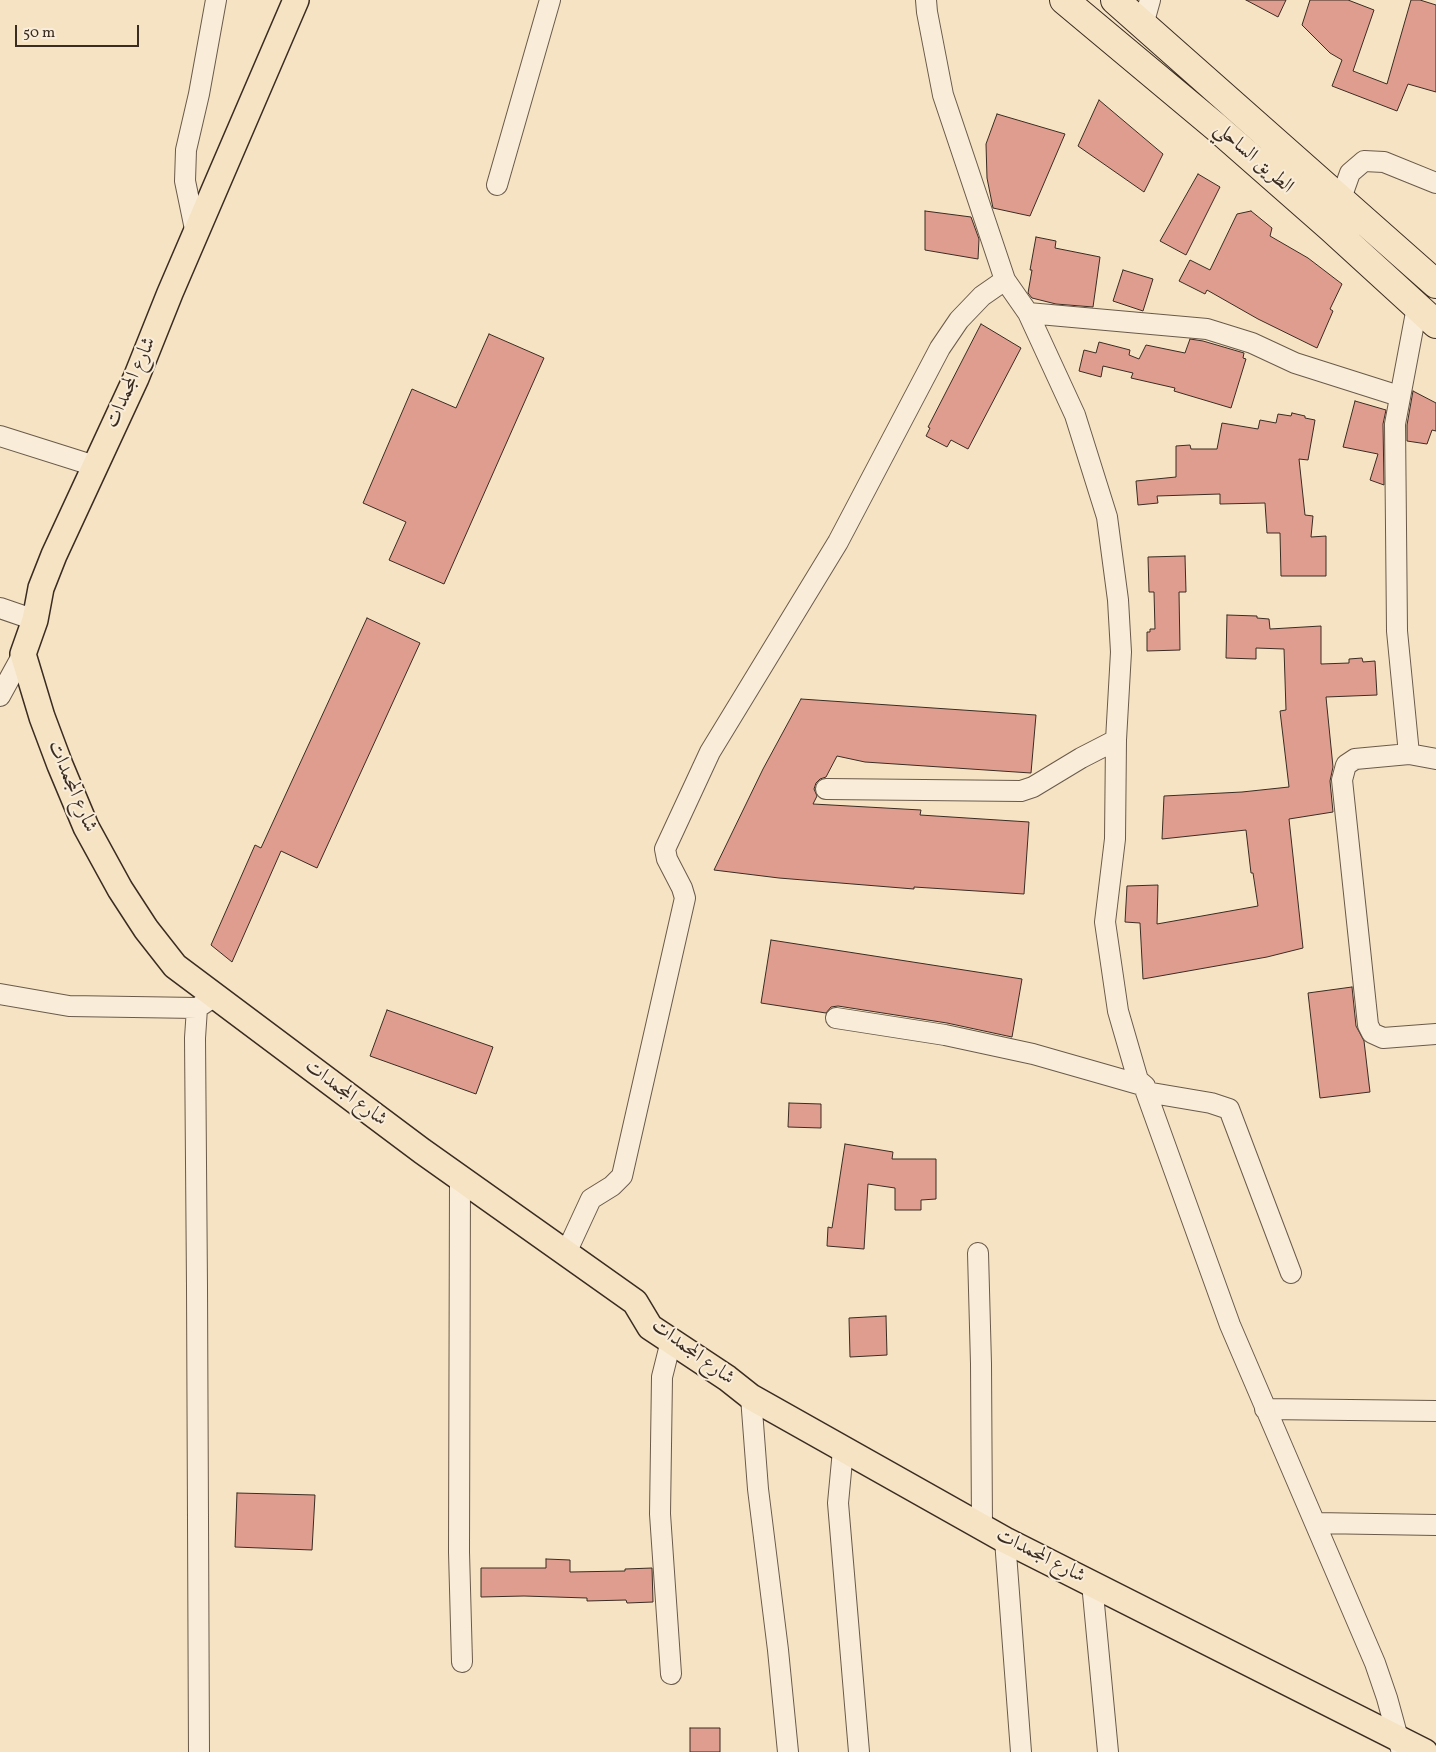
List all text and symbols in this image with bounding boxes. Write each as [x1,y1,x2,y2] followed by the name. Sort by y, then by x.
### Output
[18,15,141,47] scale bar
[23,23,55,44] text: 50 m
[1208,118,1298,200] street label: الطريق الساحلي
[101,334,163,432] street label: شارع المجمدات
[41,738,101,836] street label: شارع المجمدات
[299,1055,391,1133] street label: شارع المجمدات
[646,1315,738,1391] street label: شارع المجمدات
[991,1524,1089,1590] street label: شارع المجمدات

